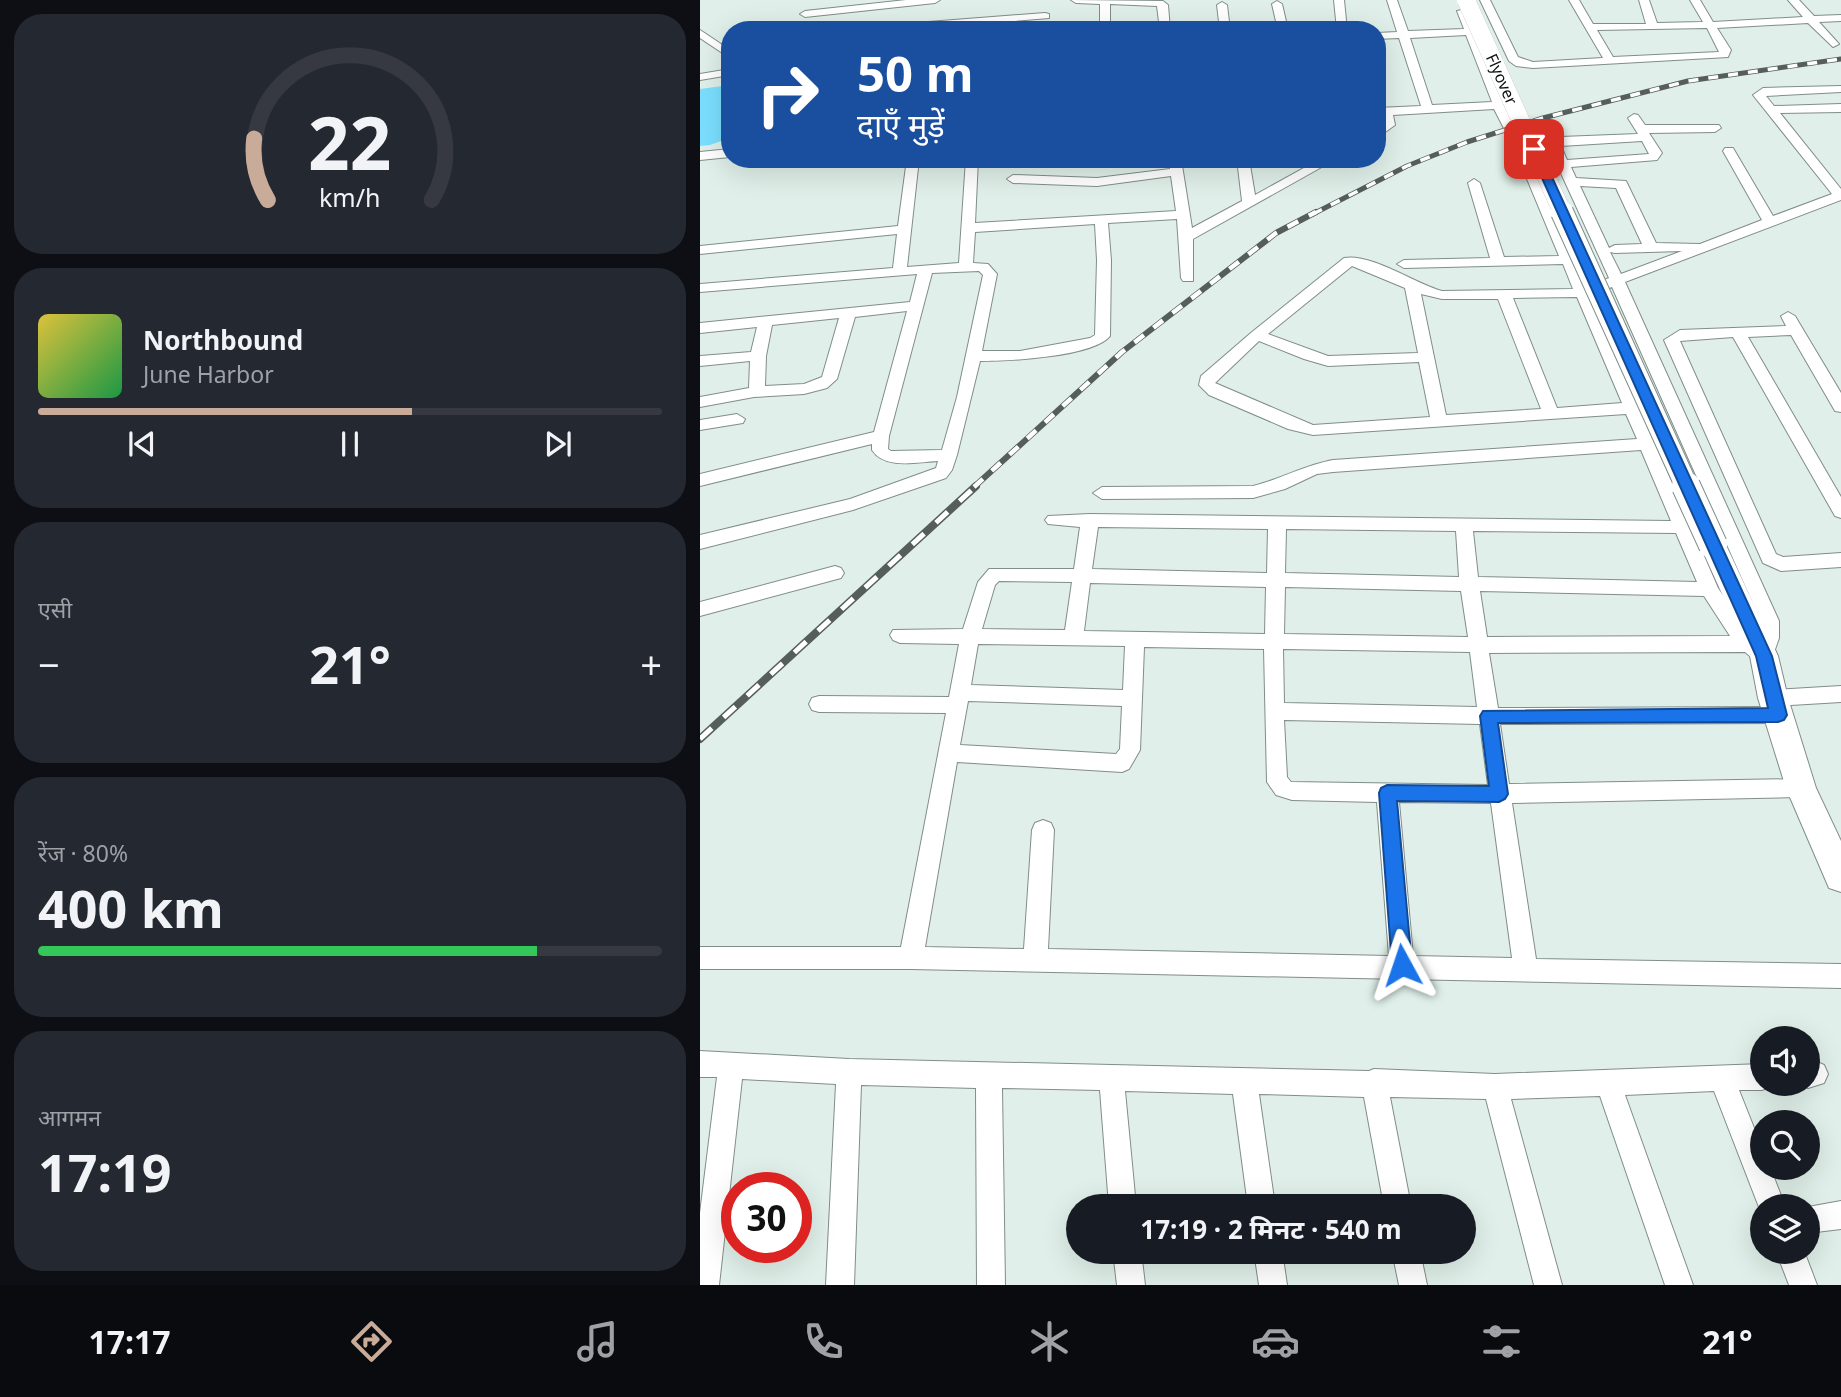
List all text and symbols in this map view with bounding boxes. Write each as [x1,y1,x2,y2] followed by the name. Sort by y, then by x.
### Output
[857,40,974,106] text: 50 m
[742,49,833,140] icon: right
[1481,50,1523,108] street label: Flyover
[308,92,392,191] text: 22
[857,103,945,146] text: दाएँ मुड़ें
[1504,119,1564,179] pin
[1515,130,1553,168] icon: arrive
[319,180,381,214] text: km/h
[143,322,303,358] text: Northbound
[143,358,274,390] text: June Harbor
[123,425,161,463] icon: previous
[331,425,369,463] icon: pause
[539,425,577,463] icon: next
[38,593,72,625] text: एसी
[309,628,391,699] text: 21°
[38,638,60,690] text: −
[640,638,662,690] text: +
[38,837,128,869] text: रेंज · 80%
[38,872,224,943] text: 400 km
[1365,928,1439,1002] position arrow
[1750,1026,1820,1264] map controls
[1750,1026,1820,1096] button: sound
[38,1101,101,1133] text: आगमन
[1750,1110,1820,1180] button: search
[38,1136,172,1207] text: 17:19
[721,1172,812,1263] speed limit sign: 30
[1750,1194,1820,1264] button: layers
[1140,1211,1402,1247] text: 17:19 · 2 मिनट · 540 m
[347,1317,396,1366] icon: directions
[573,1317,622,1366] icon: music
[799,1317,848,1366] icon: phone
[1025,1317,1074,1366] icon: climate
[1251,1317,1300,1366] icon: car
[1477,1317,1526,1366] icon: filters
[88,1320,171,1363] text: 17:17
[1702,1320,1753,1363] text: 21°

